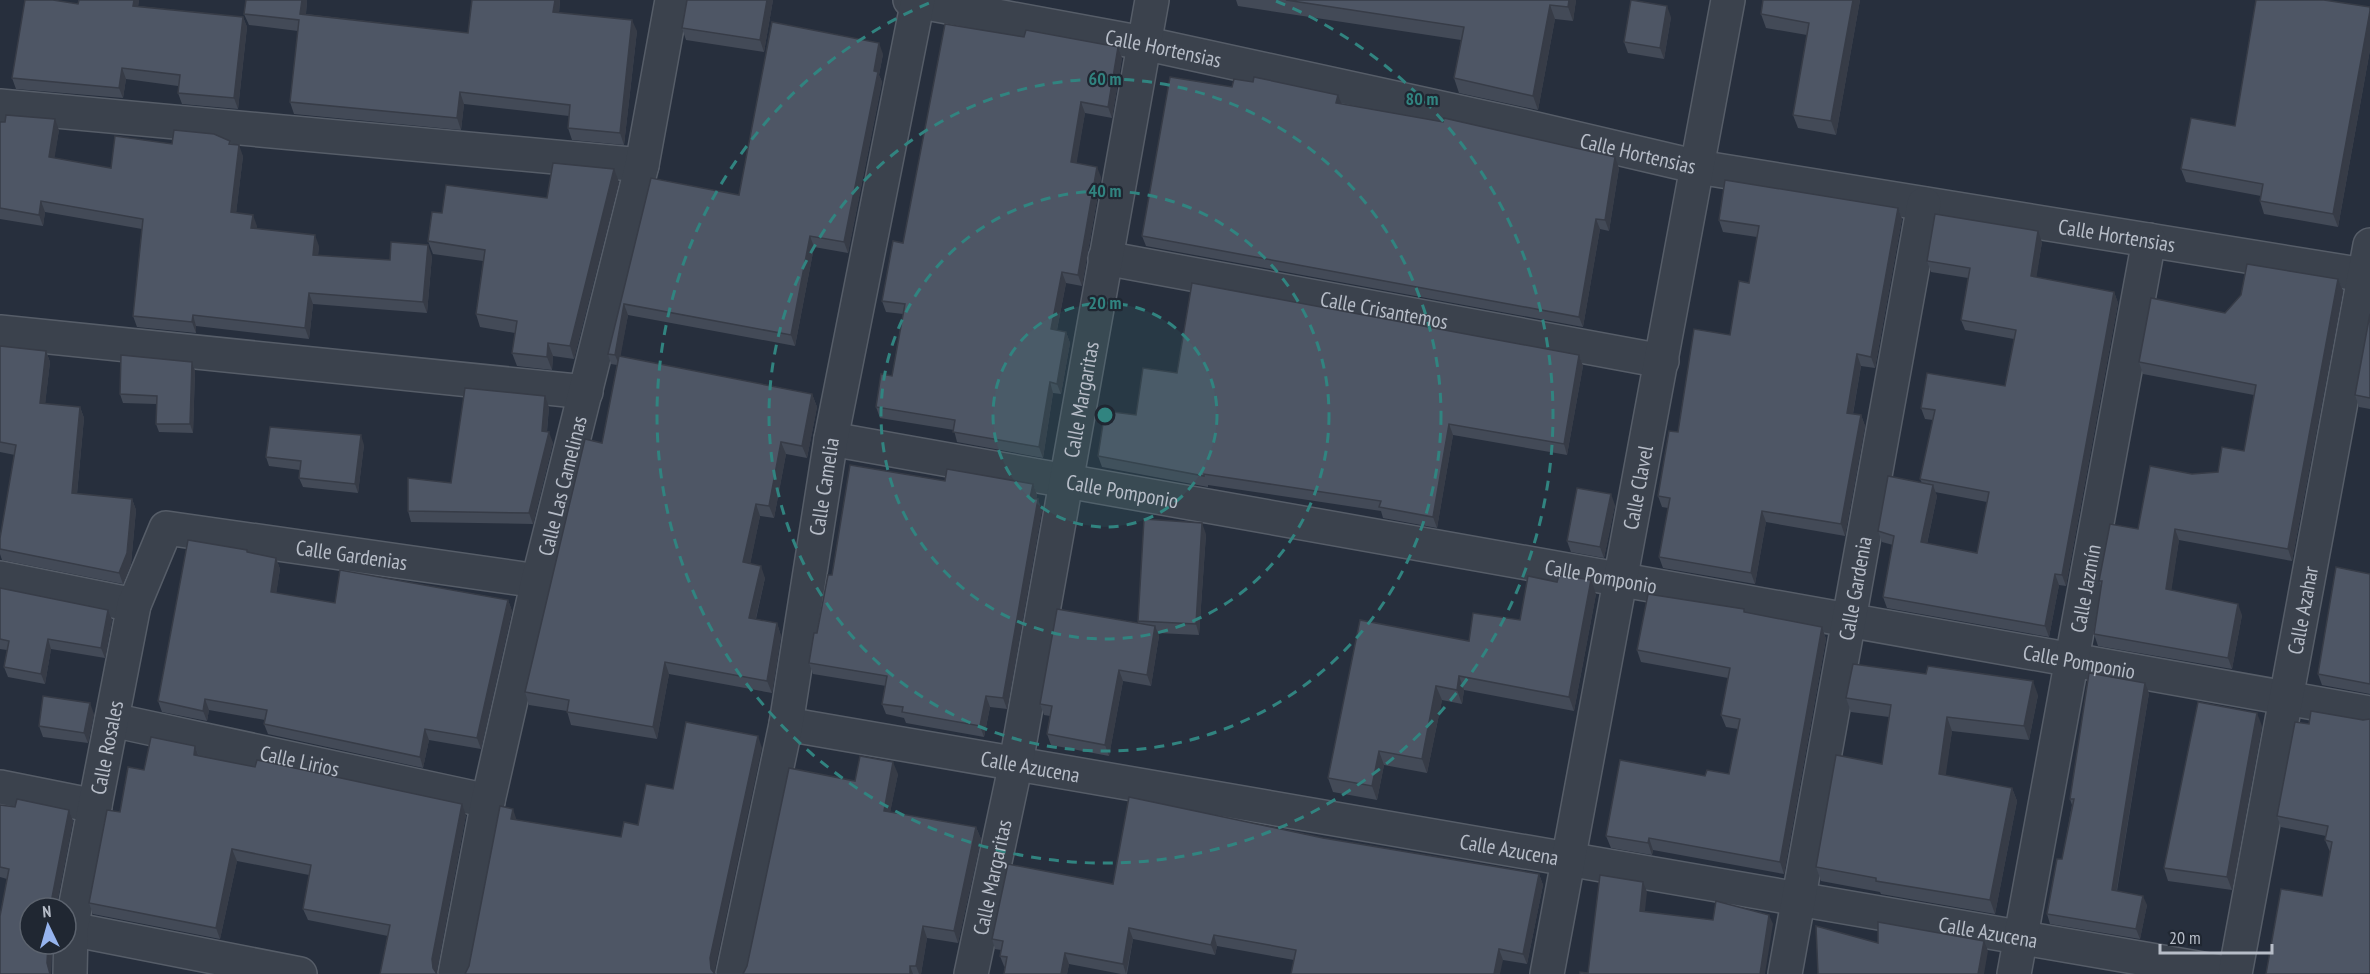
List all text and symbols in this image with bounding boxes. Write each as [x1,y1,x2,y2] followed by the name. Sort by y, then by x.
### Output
[1103,23,1224,73] street label: Calle Hortensias
[1089,67,1121,90] text: 60 m
[1406,87,1438,110] text: 80 m
[1577,126,1699,180] street label: Calle Hortensias
[1089,179,1121,202] text: 40 m
[2056,212,2177,258] street label: Calle Hortensias
[1318,285,1450,335] street label: Calle Crisantemos
[1089,291,1121,314] text: 20 m
[1057,339,1104,460] street label: Calle Margaritas
[1095,405,1115,425] centre of rings
[531,413,592,559] street label: Calle Las Camelinas
[802,436,845,537] street label: Calle Camelia
[1616,443,1659,532] street label: Calle Clavel
[1064,468,1181,514] street label: Calle Pomponio
[294,533,409,576] street label: Calle Gardenias
[1832,534,1877,642] street label: Calle Gardenia
[2064,542,2106,635] street label: Calle Jazmín
[1543,553,1659,599] street label: Calle Pomponio
[2281,564,2324,656] street label: Calle Azahar
[2021,638,2138,684] street label: Calle Pomponio
[84,698,129,797] street label: Calle Rosales
[257,739,342,782] street label: Calle Lirios
[979,744,1082,788] street label: Calle Azucena
[966,817,1017,937] street label: Calle Margaritas
[1458,827,1561,871] street label: Calle Azucena
[18,896,78,956] north arrow
[42,901,52,921] text: N
[1937,910,2040,954] street label: Calle Azucena
[2160,917,2272,955] scale bar
[2169,926,2201,949] text: 20 m

